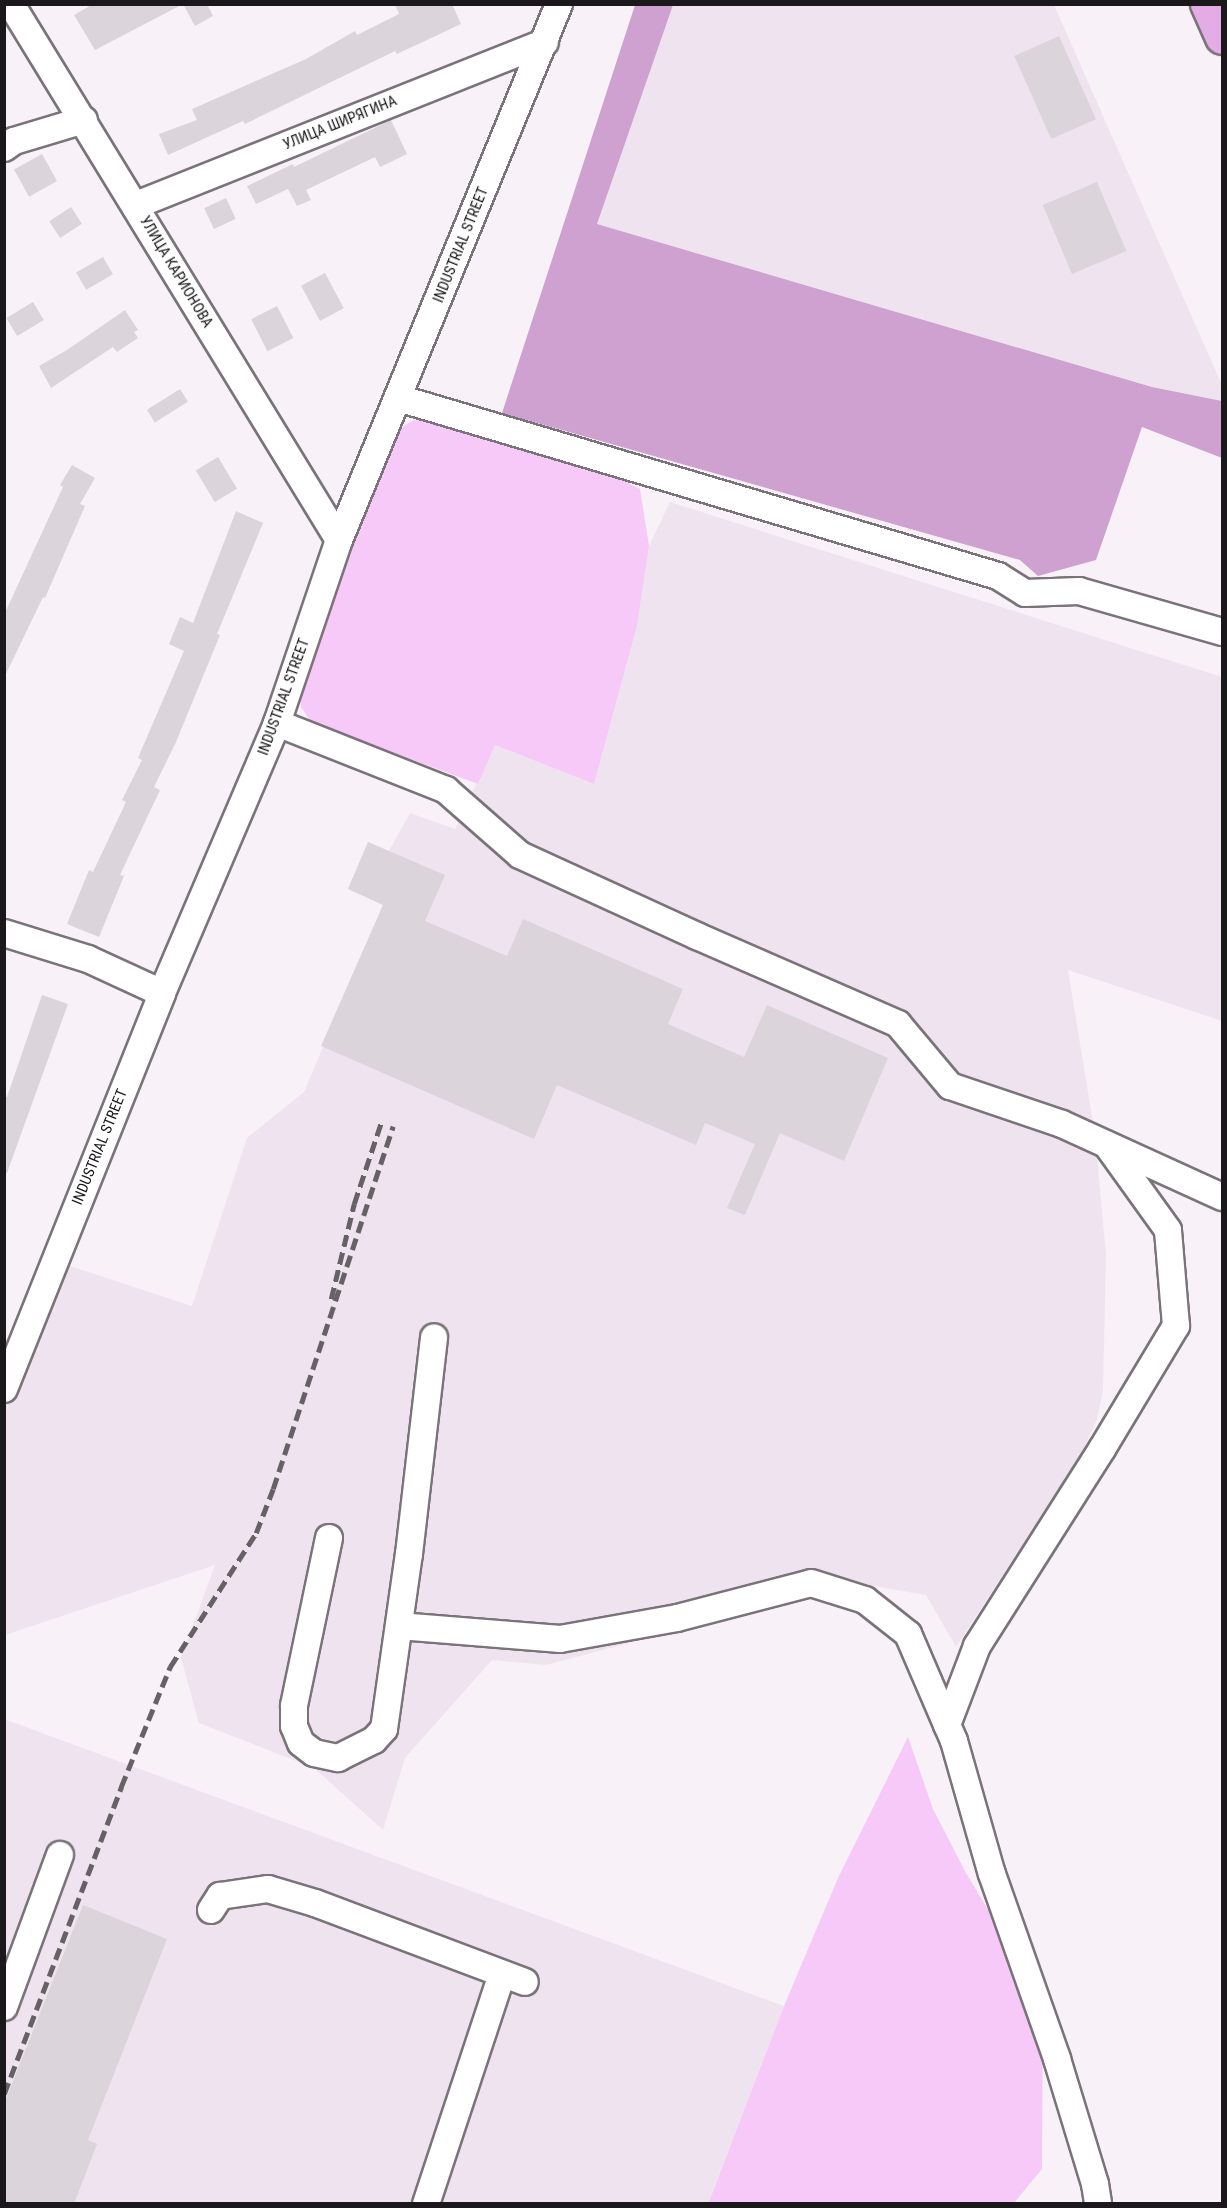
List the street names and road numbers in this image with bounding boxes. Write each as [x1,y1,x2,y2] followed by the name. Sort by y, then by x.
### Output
[280,92,400,154] street label: УЛИЦА ШИРЯГИНА
[430,185,492,305] street label: INDUSTRIAL STREET
[136,213,216,331] street label: УЛИЦА КАРИОНОВА
[254,636,314,758] street label: INDUSTRIAL STREET
[69,1087,131,1207] street label: INDUSTRIAL STREET

